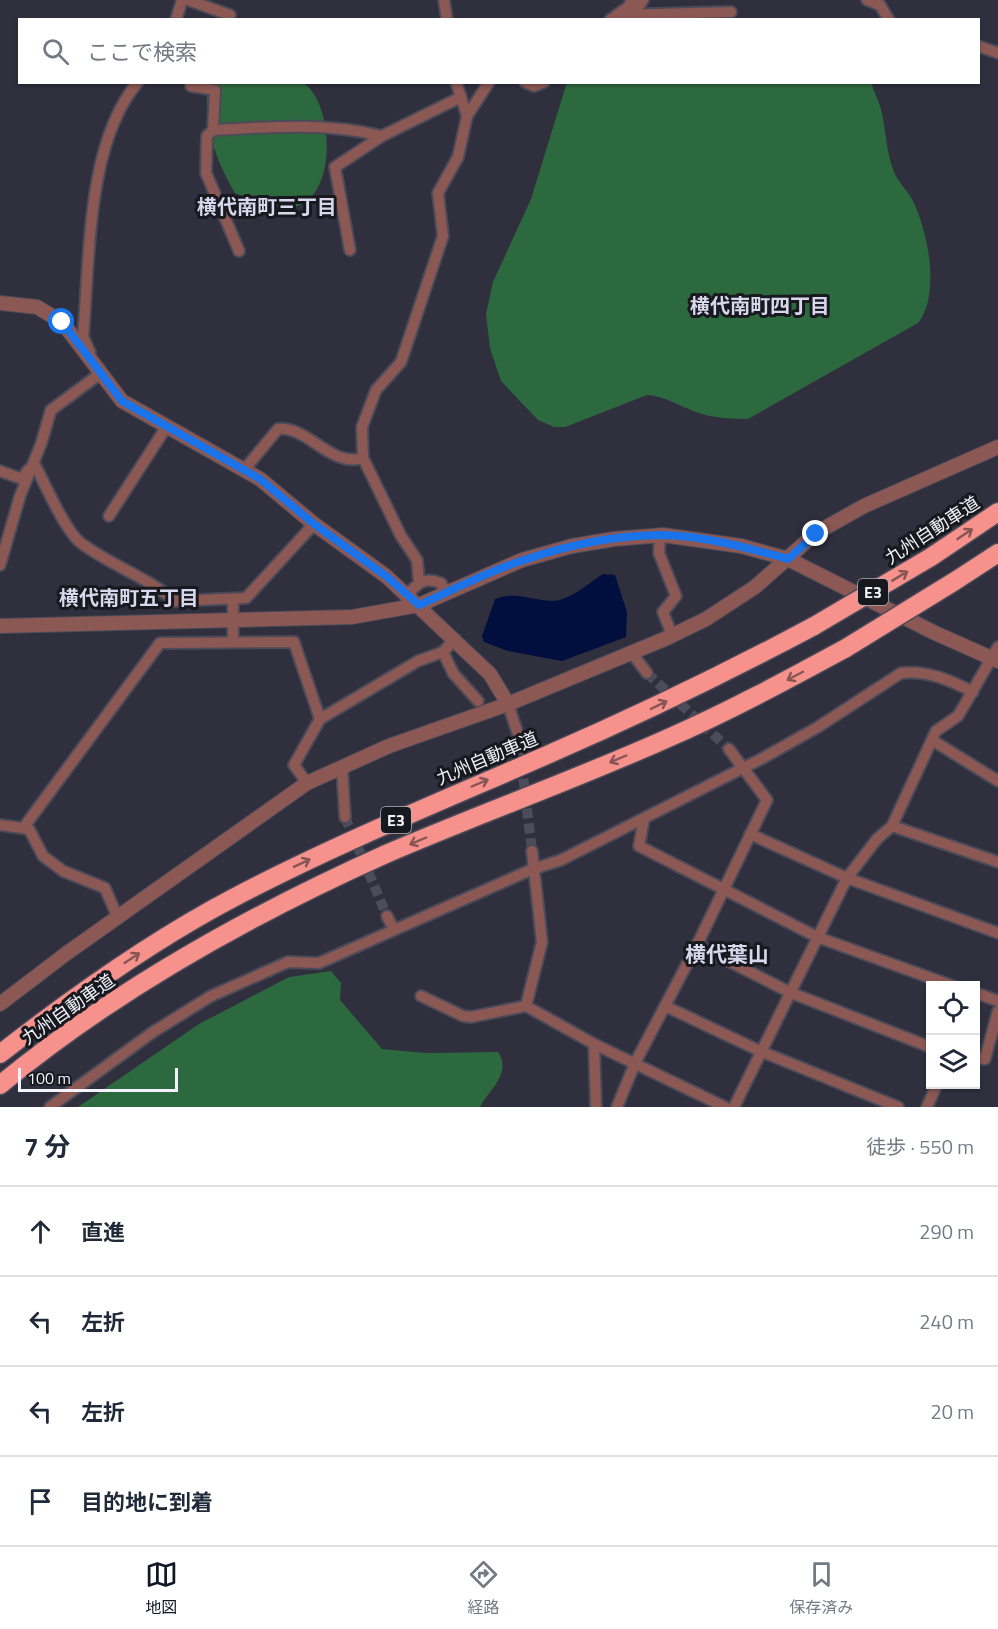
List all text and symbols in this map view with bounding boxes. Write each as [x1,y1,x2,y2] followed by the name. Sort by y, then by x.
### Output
[18,18,980,84] search box
[39,35,72,68] icon: search
[87,35,197,69] text: ここで検索
[197,191,337,222] district label: 横代南町三丁目
[690,290,830,321] district label: 横代南町四丁目
[48,308,74,334] route start
[879,489,985,571] street label: 九州自動車道
[802,520,828,546] route end
[956,528,972,540] one-way arrow
[891,569,908,581] one-way arrow
[858,579,888,605] road number: E3
[59,582,199,613] district label: 横代南町五丁目
[786,671,804,682] one-way arrow
[649,698,667,710] one-way arrow
[432,724,542,792] street label: 九州自動車道
[610,754,628,765] one-way arrow
[471,777,489,788] one-way arrow
[381,807,411,833] road number: E3
[410,836,428,847] one-way arrow
[293,857,311,869] one-way arrow
[685,938,769,970] district label: 横代葉山
[124,952,141,965] one-way arrow
[16,967,120,1051] street label: 九州自動車道
[926,981,980,1089] map controls
[926,981,980,1035] button: locate
[926,1035,980,1089] button: layers
[18,1065,178,1092] scale bar
[27,1066,71,1090] text: 100 m
[24,1127,70,1166] text: 7 分
[866,1131,974,1162] text: 徒歩 · 550 m
[24,1215,57,1248] icon: ahead
[81,1215,125,1249] text: 直進
[919,1216,974,1247] text: 290 m
[24,1305,57,1338] icon: left
[81,1305,125,1339] text: 左折
[919,1306,974,1337] text: 240 m
[24,1395,57,1428] icon: left
[81,1395,125,1429] text: 左折
[930,1396,974,1427] text: 20 m
[24,1485,57,1518] icon: arrive
[81,1485,213,1519] text: 目的地に到着
[145,1558,178,1619] tab: 地図
[467,1558,500,1619] tab: 経路
[789,1558,853,1619] tab: 保存済み

